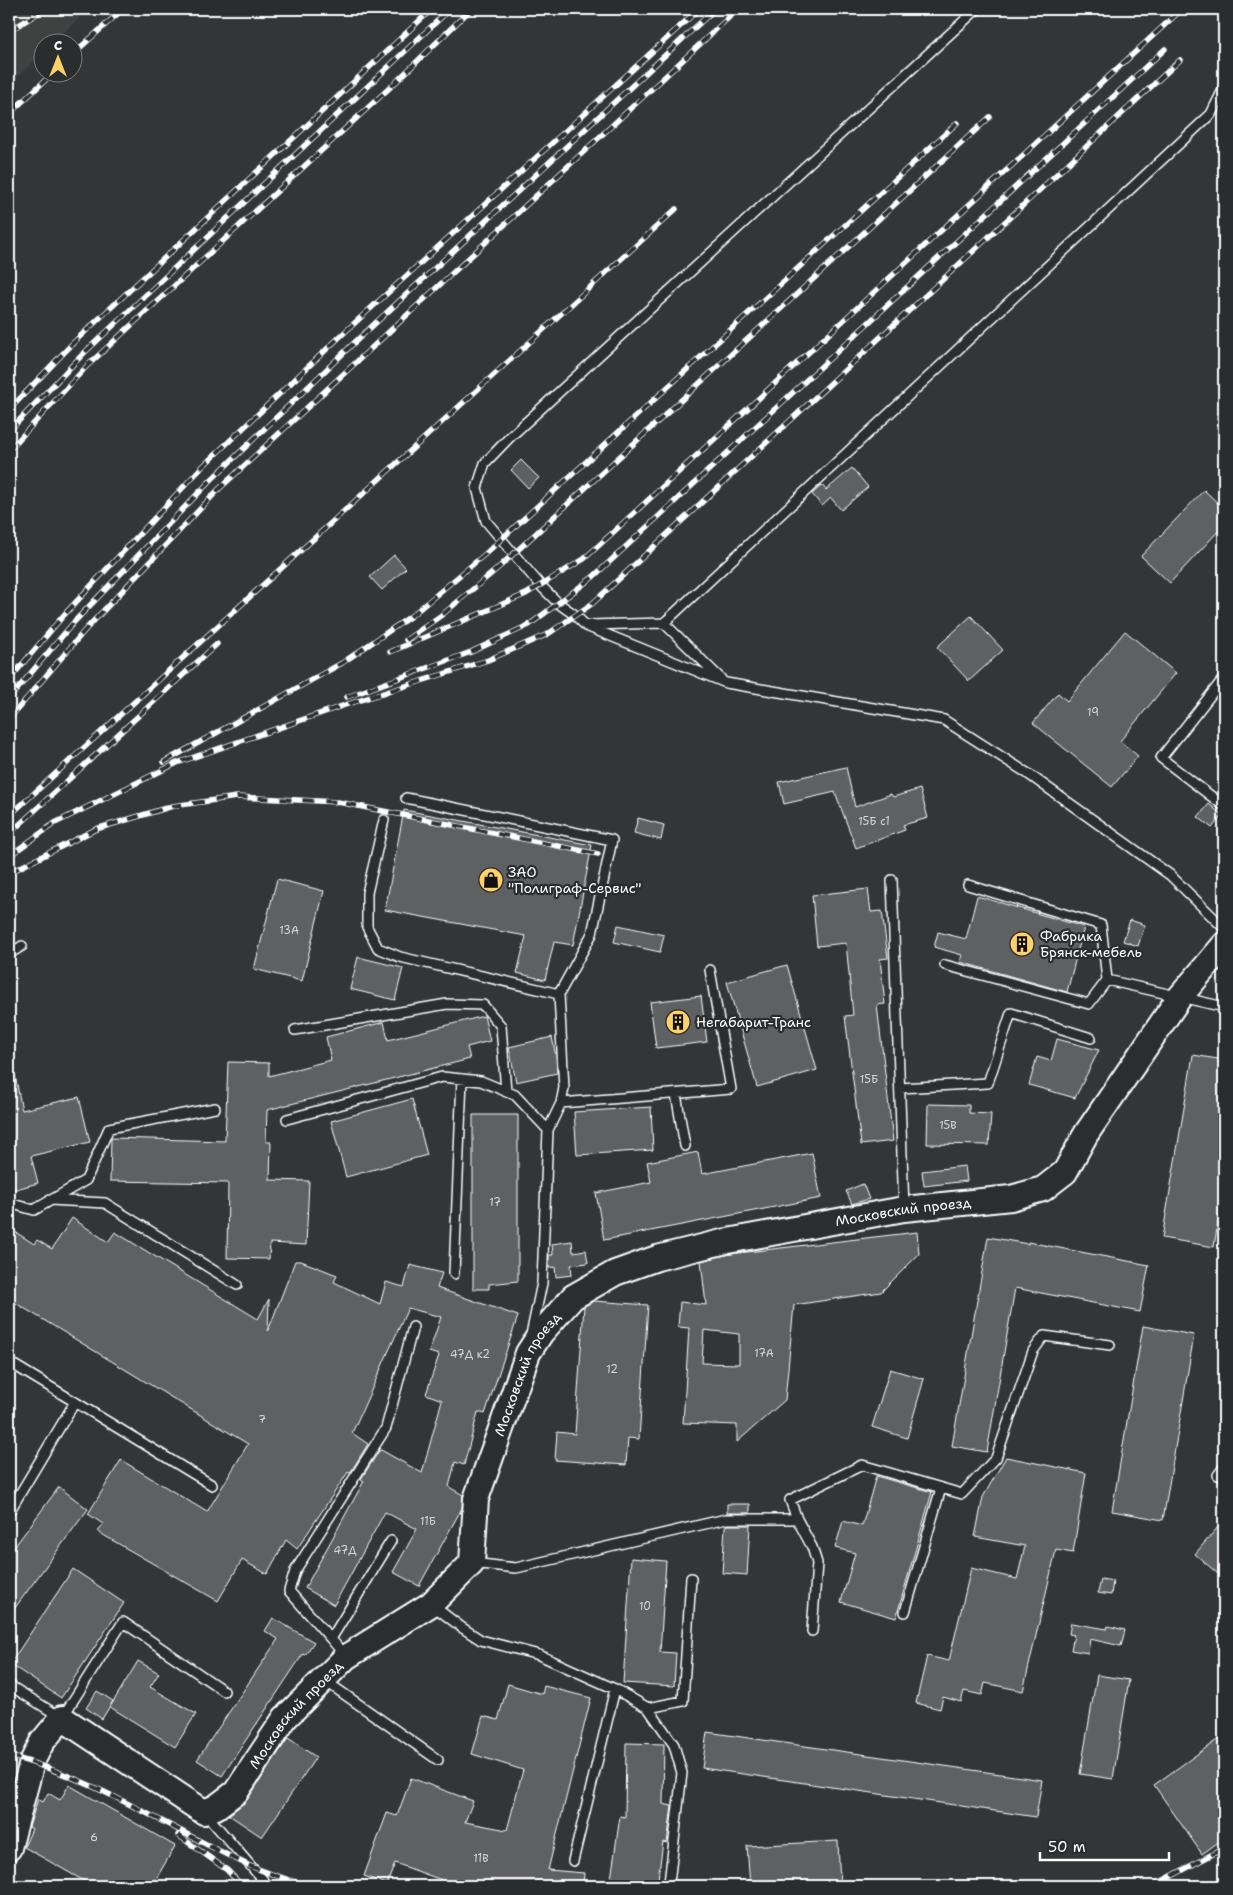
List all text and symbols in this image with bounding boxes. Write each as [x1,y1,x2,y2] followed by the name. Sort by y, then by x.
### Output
[32,32,82,82] north arrow
[54,36,62,54] text: С
[1087,705,1099,720] house number: 19
[858,814,890,829] house number: 15Б с1
[508,863,641,897] place label: ЗАО "Полиграф-Сервис"
[478,867,504,893] shop icon: ЗАО "Полиграф-Сервис"
[279,923,299,938] house number: 13А
[1040,927,1142,961] place label: Фабрика Брянск-мебель
[1009,931,1035,957] building icon: Фабрика Брянск-мебель
[665,1009,691,1035] building icon: Негабарит-Транс
[696,1013,811,1031] place label: Негабарит-Транс
[860,1072,878,1087] house number: 15Б
[939,1118,957,1133] house number: 15В
[834,1193,972,1230] street label: Московский проезд
[489,1195,501,1210] house number: 17
[490,1308,565,1439] street label: Московский проезд
[754,1346,774,1361] house number: 17А
[450,1347,490,1362] house number: 47Д к2
[606,1362,618,1377] house number: 12
[258,1412,266,1427] house number: 7
[420,1514,436,1529] house number: 11Б
[334,1543,357,1558] house number: 47Д
[639,1599,651,1614] house number: 10
[245,1657,346,1772] street label: Московский проезд
[90,1830,98,1845] house number: 6
[1040,1830,1169,1862] scale bar
[1048,1837,1086,1857] text: 50 m
[473,1851,489,1866] house number: 11В

